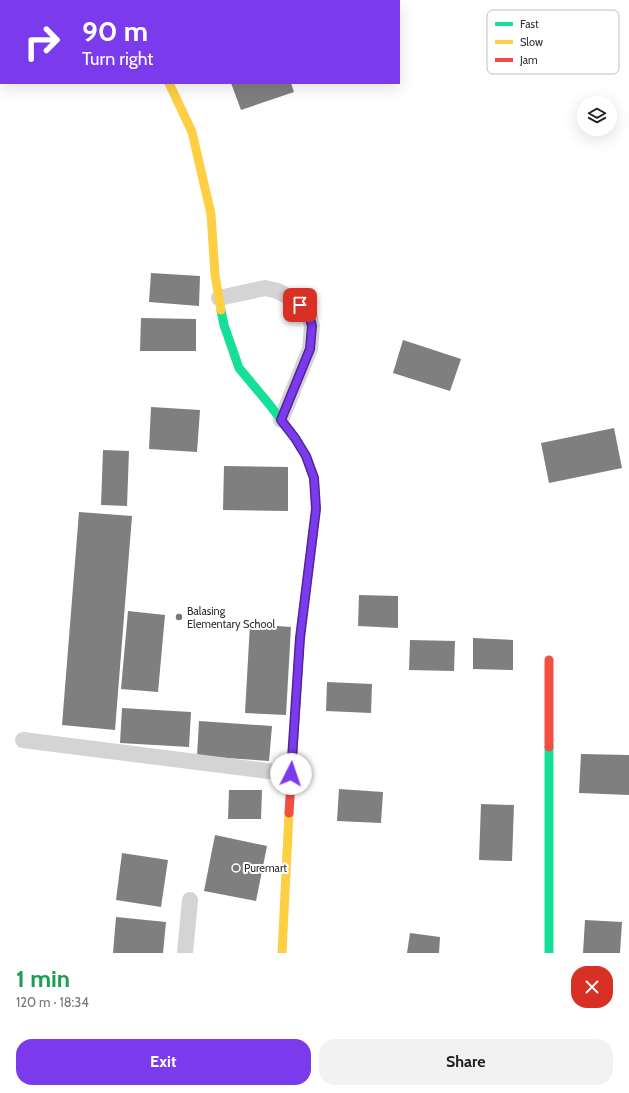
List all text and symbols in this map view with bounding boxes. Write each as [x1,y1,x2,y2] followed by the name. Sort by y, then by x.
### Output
[487,10,619,74] legend
[82,14,148,48] text: 90 m
[16,16,68,68] icon: right
[520,17,539,31] text: Fast
[520,35,543,49] text: Slow
[82,48,153,70] text: Turn right
[519,53,538,67] text: Jam
[577,96,617,136] map controls
[577,96,617,136] button: layers
[283,288,317,322] pin
[289,294,311,316] icon: arrive
[187,604,276,631] place label: Balasing Elementary School
[174,612,184,622] marker: Balasing Elementary School
[270,753,312,795] position arrow
[244,861,287,875] place label: Puremart
[231,863,241,873] marker: Puremart
[16,964,70,993] text: 1 min
[571,966,613,1008] button: close
[16,994,89,1010] text: 120 m · 18:34
[16,1039,311,1085] button: Exit
[319,1039,613,1085] button: Share

